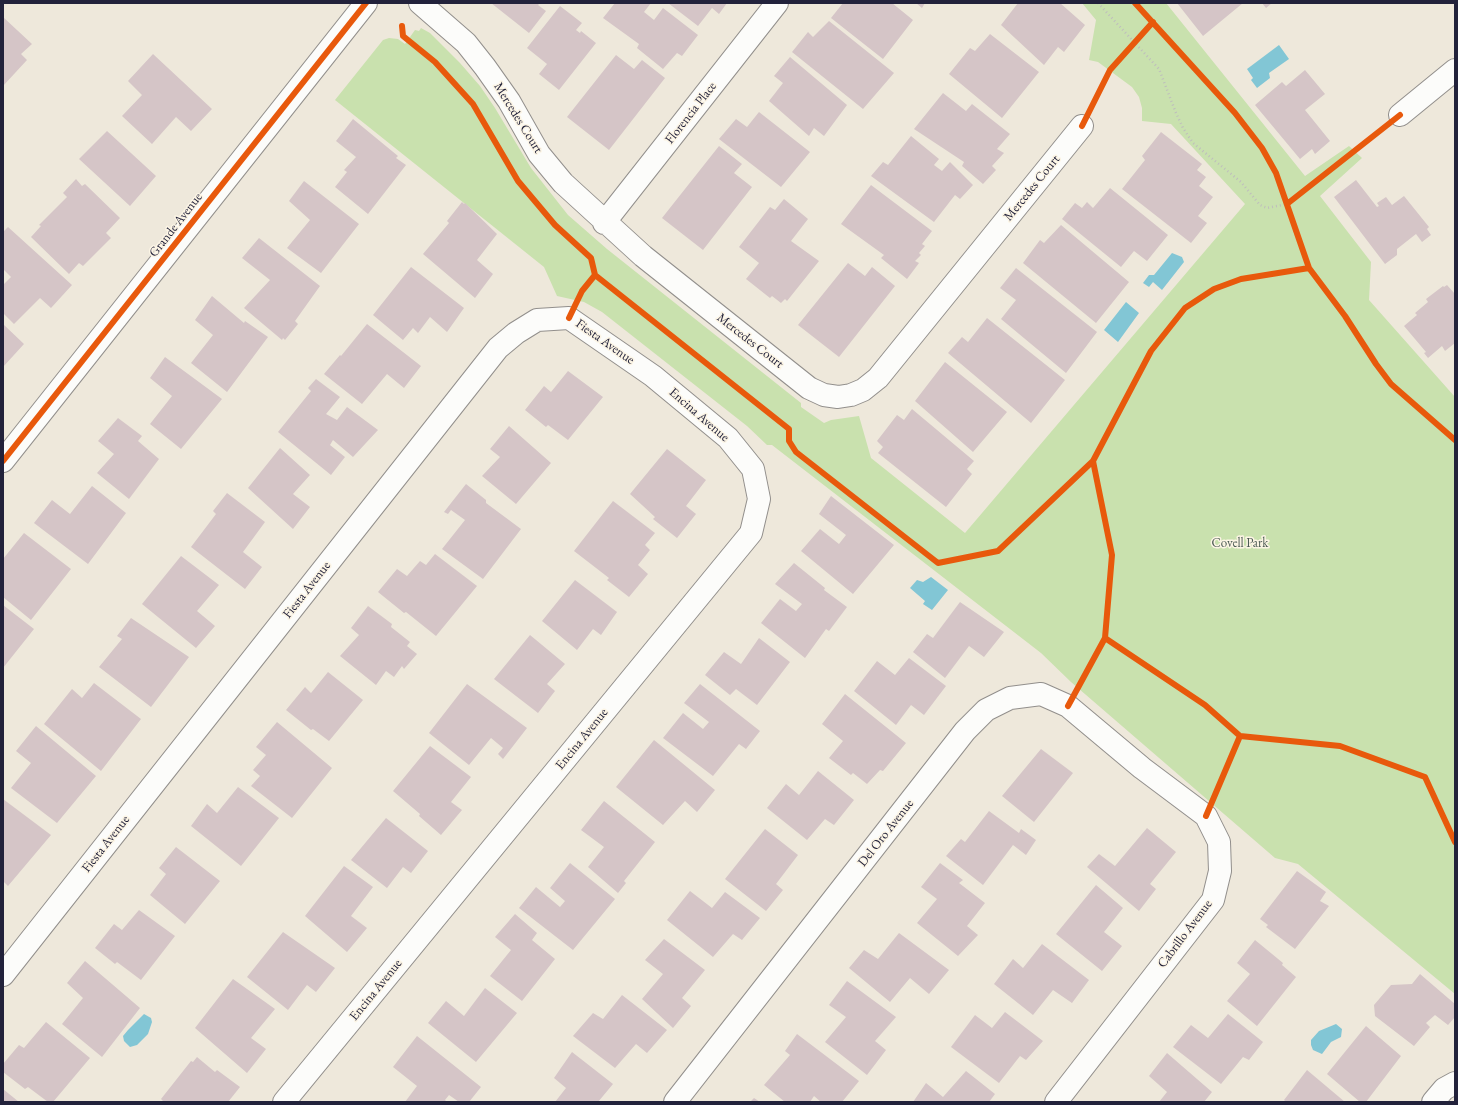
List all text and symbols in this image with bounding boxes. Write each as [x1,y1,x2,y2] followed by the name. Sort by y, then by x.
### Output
[662,79,720,147] street label: Florencia Place
[490,80,546,156] street label: Mercedes Court
[1001,152,1063,224] street label: Mercedes Court
[146,190,206,260] street label: Grande Avenue
[714,310,786,372] street label: Mercedes Court
[573,316,637,368] street label: Fiesta Avenue
[666,385,732,445] street label: Encina Avenue
[1212,535,1268,551] park label: Covell Park
[280,558,334,622] street label: Fiesta Avenue
[552,705,612,773] street label: Encina Avenue
[855,796,917,870] street label: Del Oro Avenue
[79,812,133,876] street label: Fiesta Avenue
[1154,897,1216,971] street label: Cabrillo Avenue
[346,956,406,1024] street label: Encina Avenue

